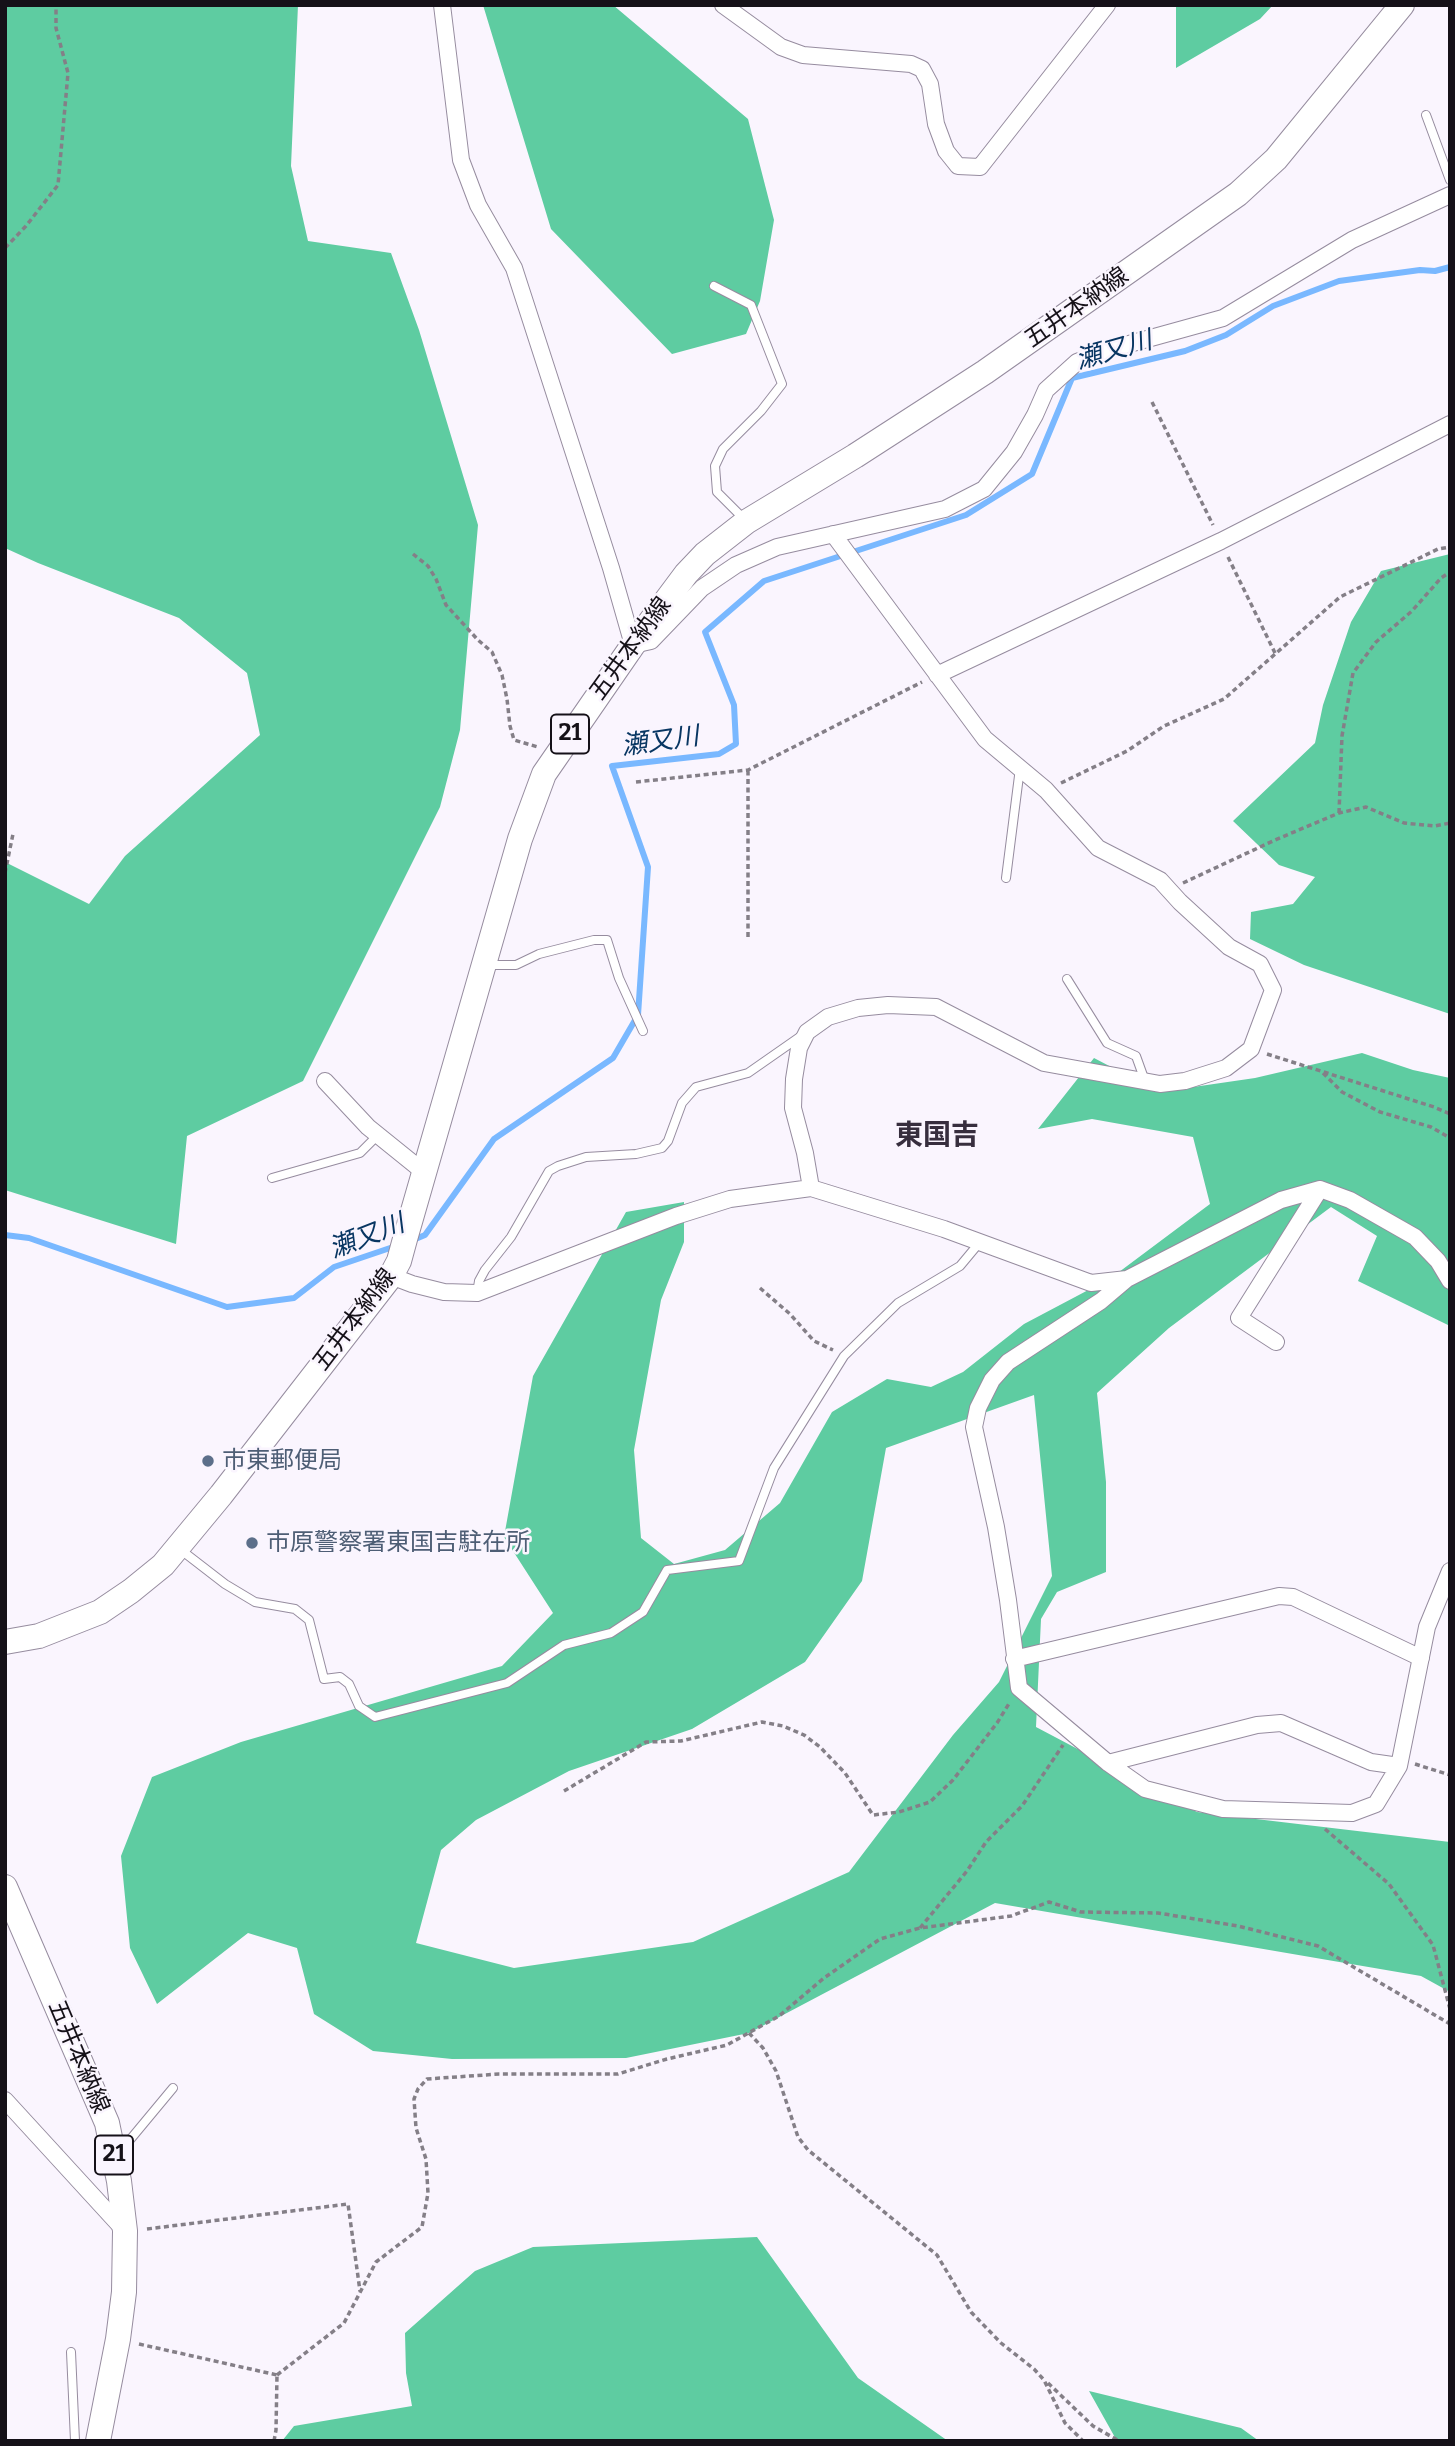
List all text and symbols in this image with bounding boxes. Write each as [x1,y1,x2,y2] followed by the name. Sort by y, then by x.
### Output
[1020,262,1134,354] street label: 五井本納線
[1072,325,1156,377] water label: 瀬又川
[584,592,678,706] street label: 五井本納線
[551,714,589,754] road number: 21
[619,721,701,763] water label: 瀬又川
[895,1119,979,1153] district label: 東国吉
[325,1208,409,1266] water label: 瀬又川
[307,1263,403,1377] street label: 五井本納線
[222,1447,342,1475] place label: 市東郵便局
[200,1453,216,1469] marker: 市東郵便局
[266,1529,530,1557] place label: 市原警察署東国吉駐在所
[244,1535,260,1551] marker: 市原警察署東国吉駐在所
[41,1996,115,2118] street label: 五井本納線
[95,2136,133,2174] road number: 21

